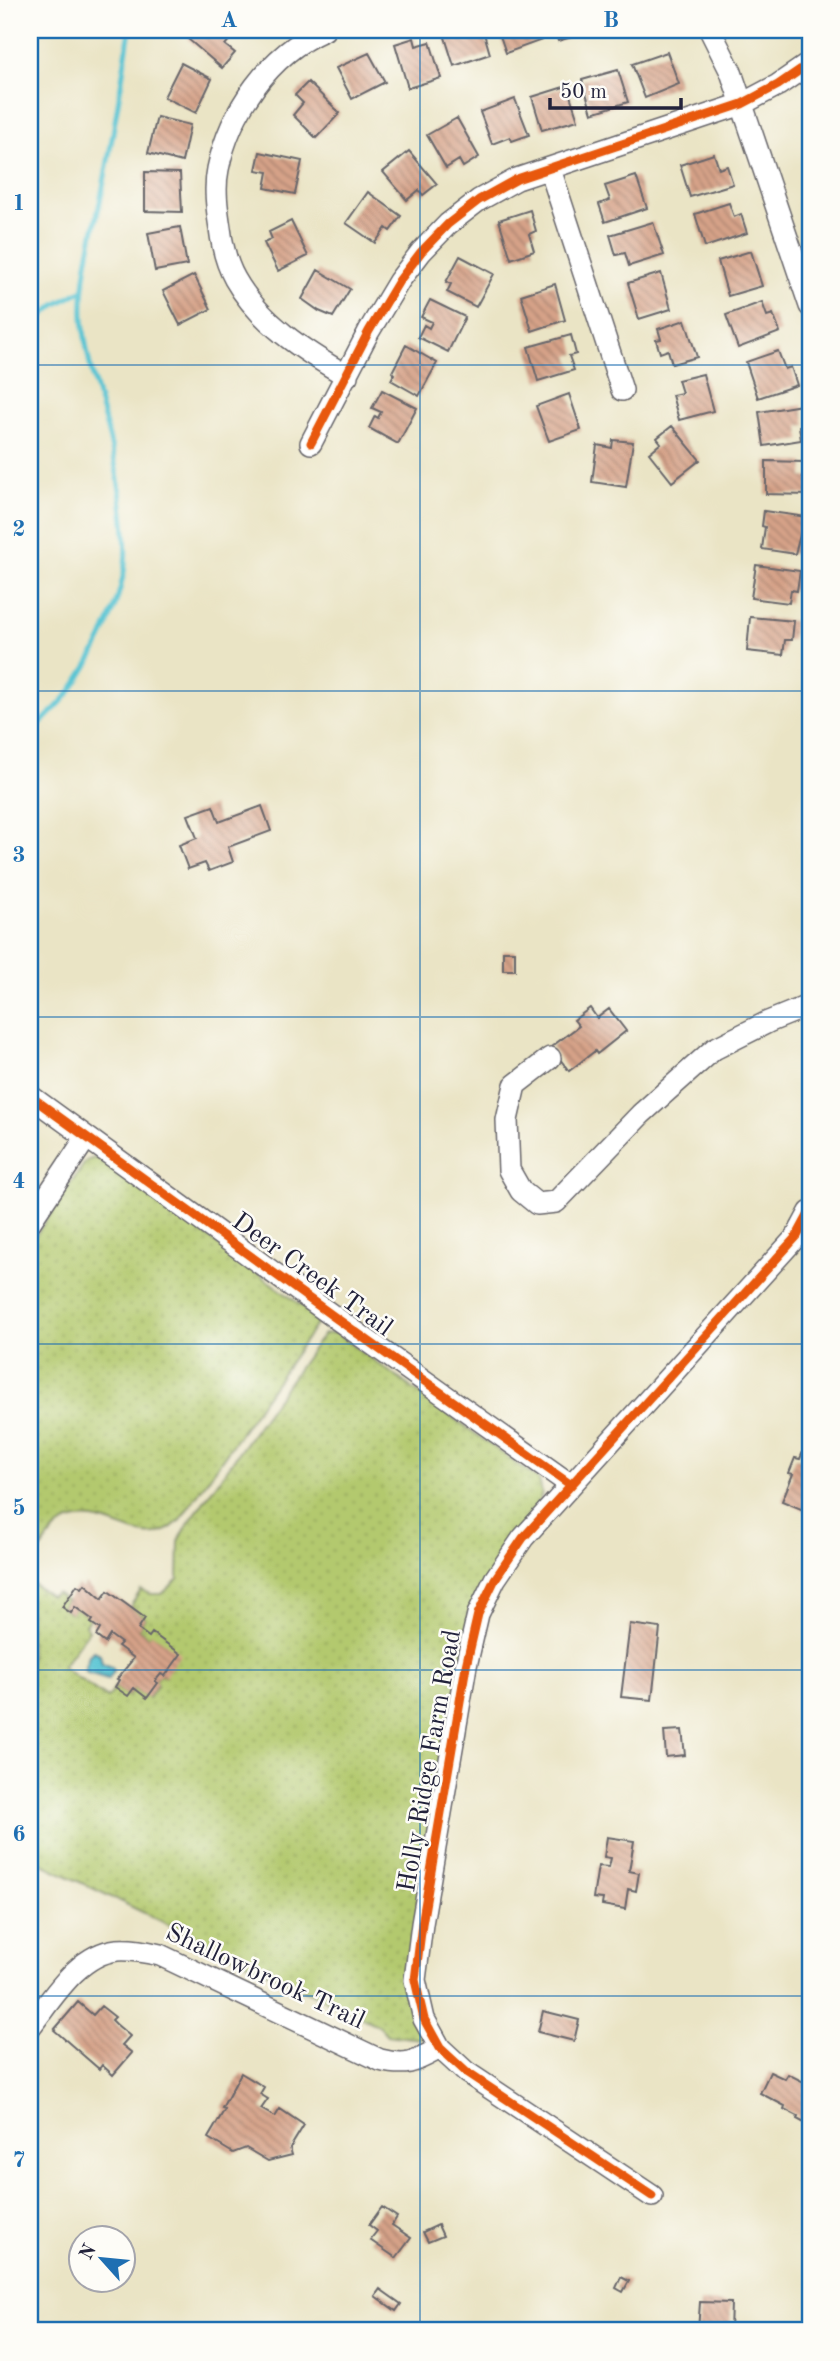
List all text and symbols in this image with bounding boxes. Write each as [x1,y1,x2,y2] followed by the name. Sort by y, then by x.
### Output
[220,9,238,32] text: A
[603,9,619,32] text: B
[550,66,681,110] scale bar
[560,82,607,103] text: 50 m
[12,192,26,215] text: 1
[12,518,26,541] text: 2
[12,844,26,867] text: 3
[12,1170,26,1193] text: 4
[227,1208,397,1342] street label: Deer Creek Trail
[12,1497,26,1520] text: 5
[394,1628,466,1894] street label: Holly Ridge Farm Road
[12,1823,26,1846] text: 6
[161,1919,369,2035] street label: Shallowbrook Trail
[12,2149,26,2172] text: 7
[66,2224,136,2294] north arrow
[77,2241,101,2263] text: N

